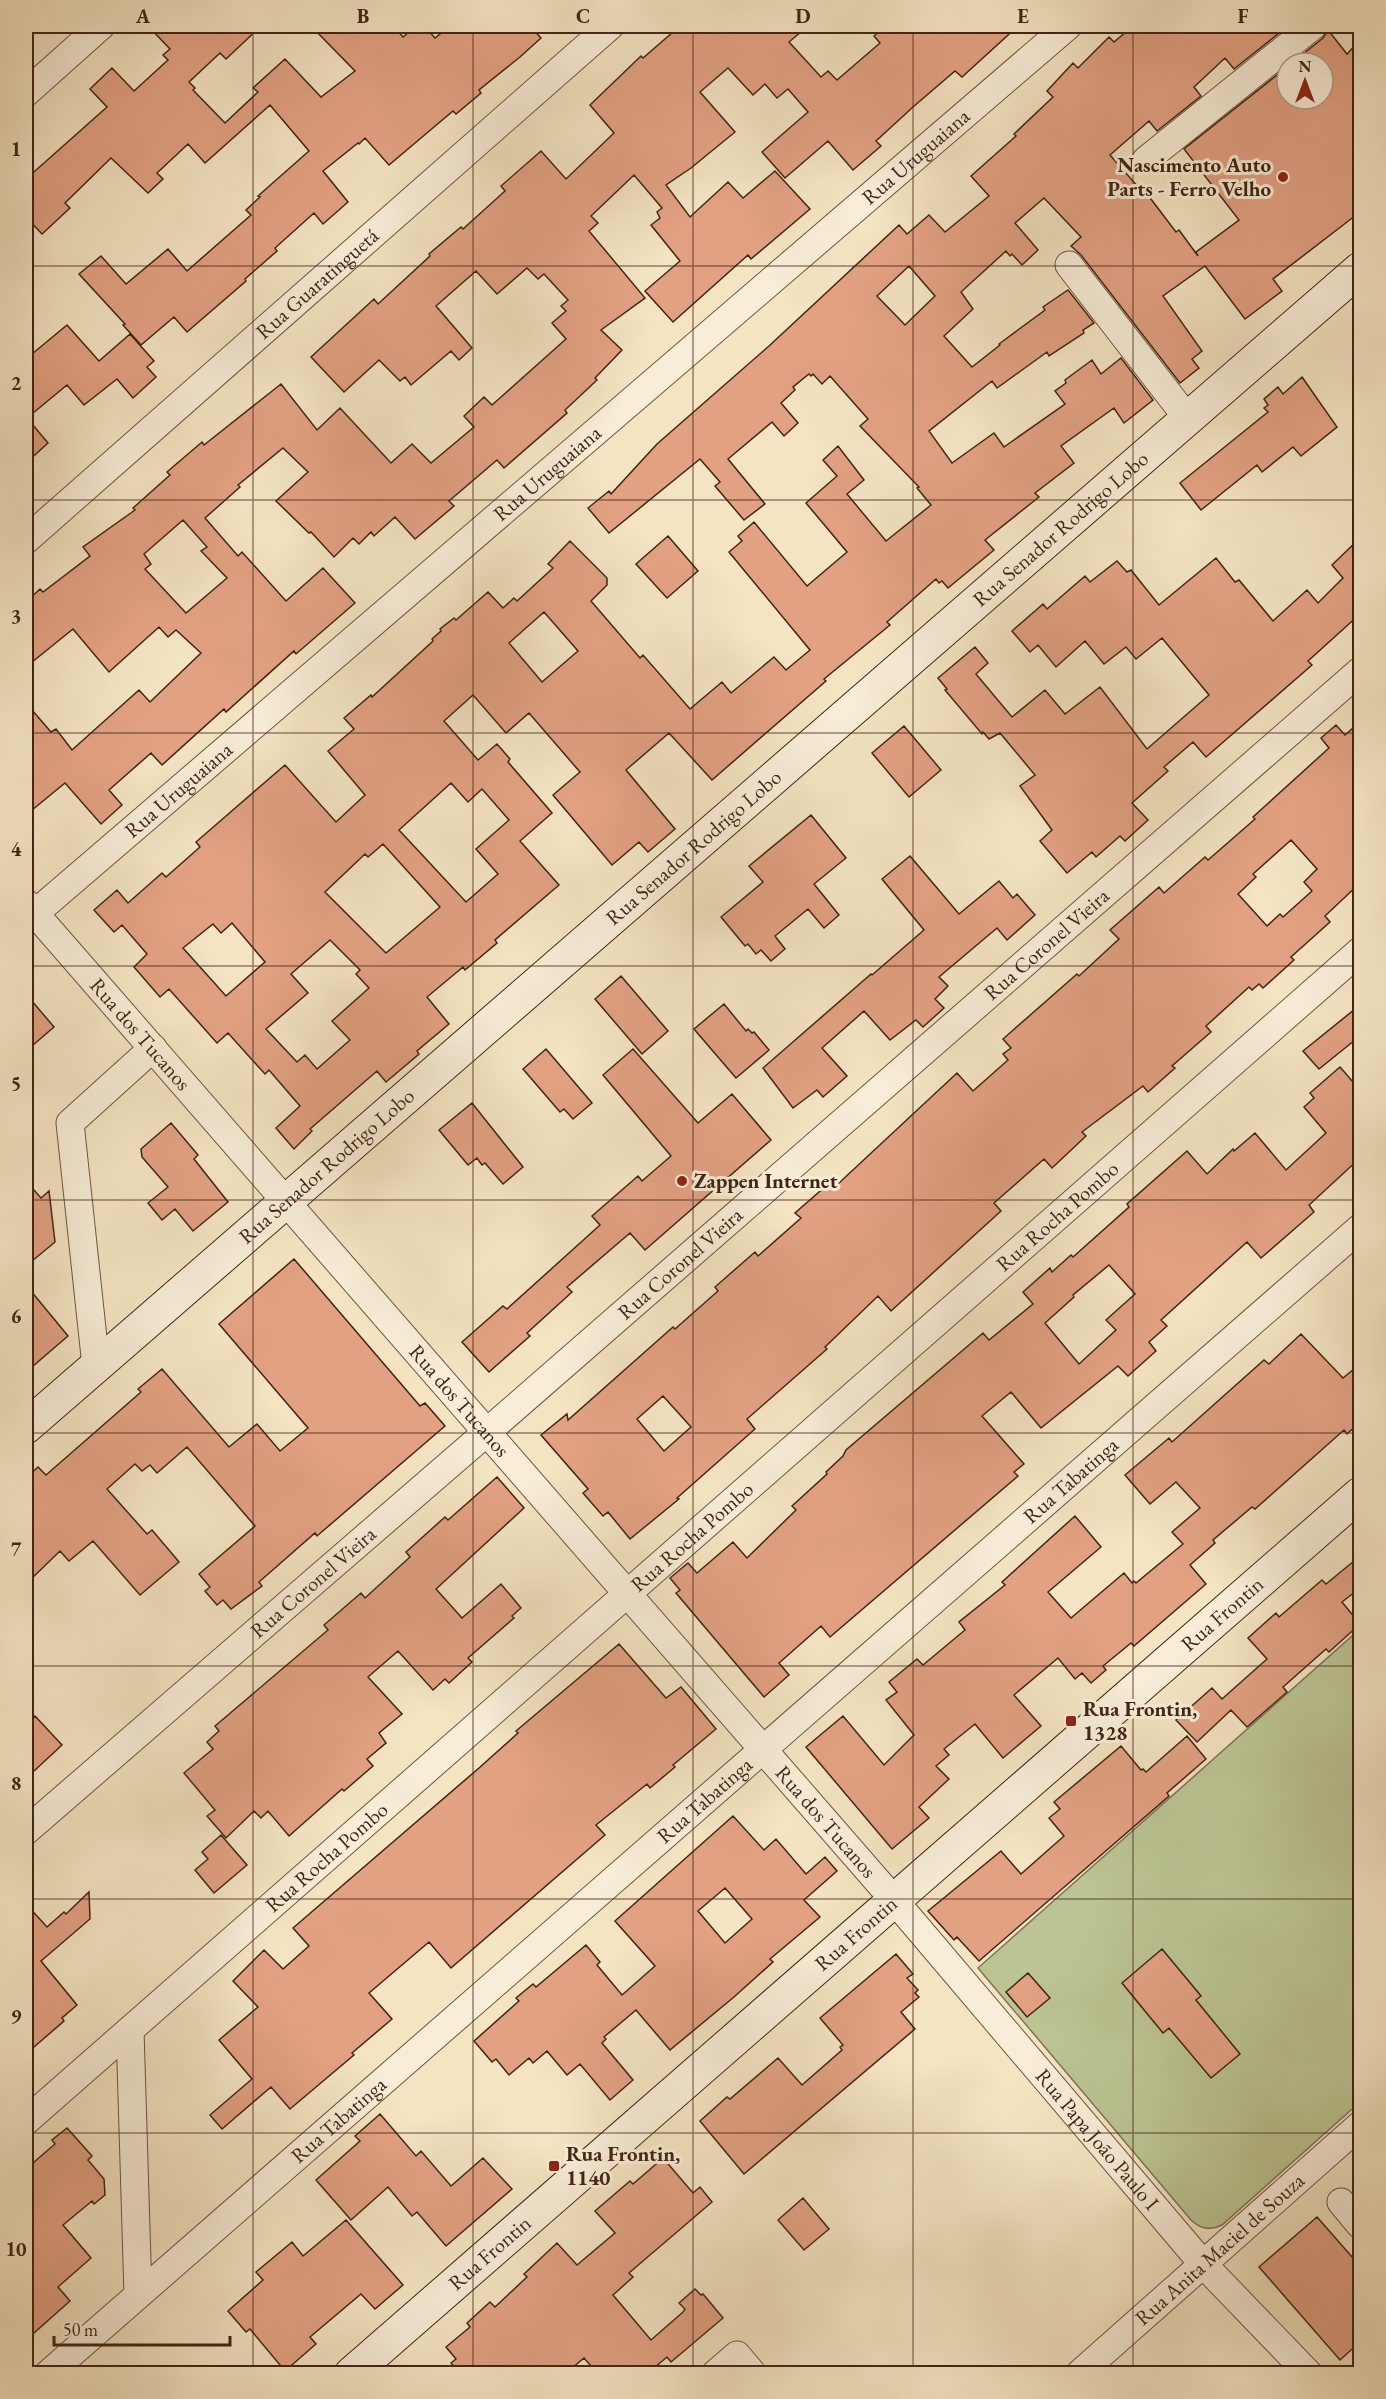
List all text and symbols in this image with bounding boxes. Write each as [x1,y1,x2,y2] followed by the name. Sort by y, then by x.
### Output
[135,3,151,29] text: A
[357,3,369,29] text: B
[576,3,590,29] text: C
[795,3,811,29] text: D
[1017,3,1029,29] text: E
[1238,3,1249,29] text: F
[1275,51,1335,111] north arrow
[1299,56,1312,77] text: N
[856,102,976,210] street label: Rua Uruguaiana
[11,136,21,162] text: 1
[1107,151,1271,202] place label: Nascimento Auto Parts - Ferro Velho
[1276,170,1290,184] marker: Nascimento Auto Parts - Ferro Velho
[250,221,385,345] street label: Rua Guaratinguetá
[11,370,22,396] text: 2
[487,419,607,527] street label: Rua Uruguaiana
[967,445,1154,612] street label: Rua Senador Rodrigo Lobo
[11,603,21,629] text: 3
[119,735,238,844] street label: Rua Uruguaiana
[600,763,787,931] street label: Rua Senador Rodrigo Lobo
[11,836,22,862] text: 4
[978,882,1115,1006] street label: Rua Coronel Vieira
[84,972,197,1096] street label: Rua dos Tucanos
[11,1070,21,1096] text: 5
[233,1082,420,1249] street label: Rua Senador Rodrigo Lobo
[990,1155,1124,1277] street label: Rua Rocha Pombo
[694,1167,838,1194] place label: Zappen Internet
[675,1174,689,1188] marker: Zappen Internet
[612,1201,749,1325] street label: Rua Coronel Vieira
[11,1303,22,1329] text: 6
[403,1338,516,1463] street label: Rua dos Tucanos
[1017,1431,1124,1529] street label: Rua Tabatinga
[625,1475,759,1598] street label: Rua Rocha Pombo
[245,1520,382,1644] street label: Rua Coronel Vieira
[11,1536,22,1562] text: 7
[1175,1570,1269,1657] street label: Rua Frontin
[1083,1695,1197,1746] place label: Rua Frontin, 1328
[1064,1714,1078,1728] marker: Rua Frontin, 1328
[651,1751,758,1849] street label: Rua Tabatinga
[770,1759,883,1883] street label: Rua dos Tucanos
[11,1770,21,1796] text: 8
[259,1796,393,1918] street label: Rua Rocha Pombo
[809,1890,902,1977] street label: Rua Frontin
[11,2003,22,2029] text: 9
[1030,2063,1165,2216] street label: Rua Papa João Paulo I
[285,2070,392,2169] street label: Rua Tabatinga
[566,2140,680,2191] place label: Rua Frontin, 1140
[547,2159,561,2173] marker: Rua Frontin, 1140
[1129,2166,1310,2331] street label: Rua Anita Maciel de Souza
[442,2209,536,2296] street label: Rua Frontin
[5,2236,27,2262] text: 10
[54,2309,230,2347] scale bar
[63,2318,98,2341] text: 50 m

